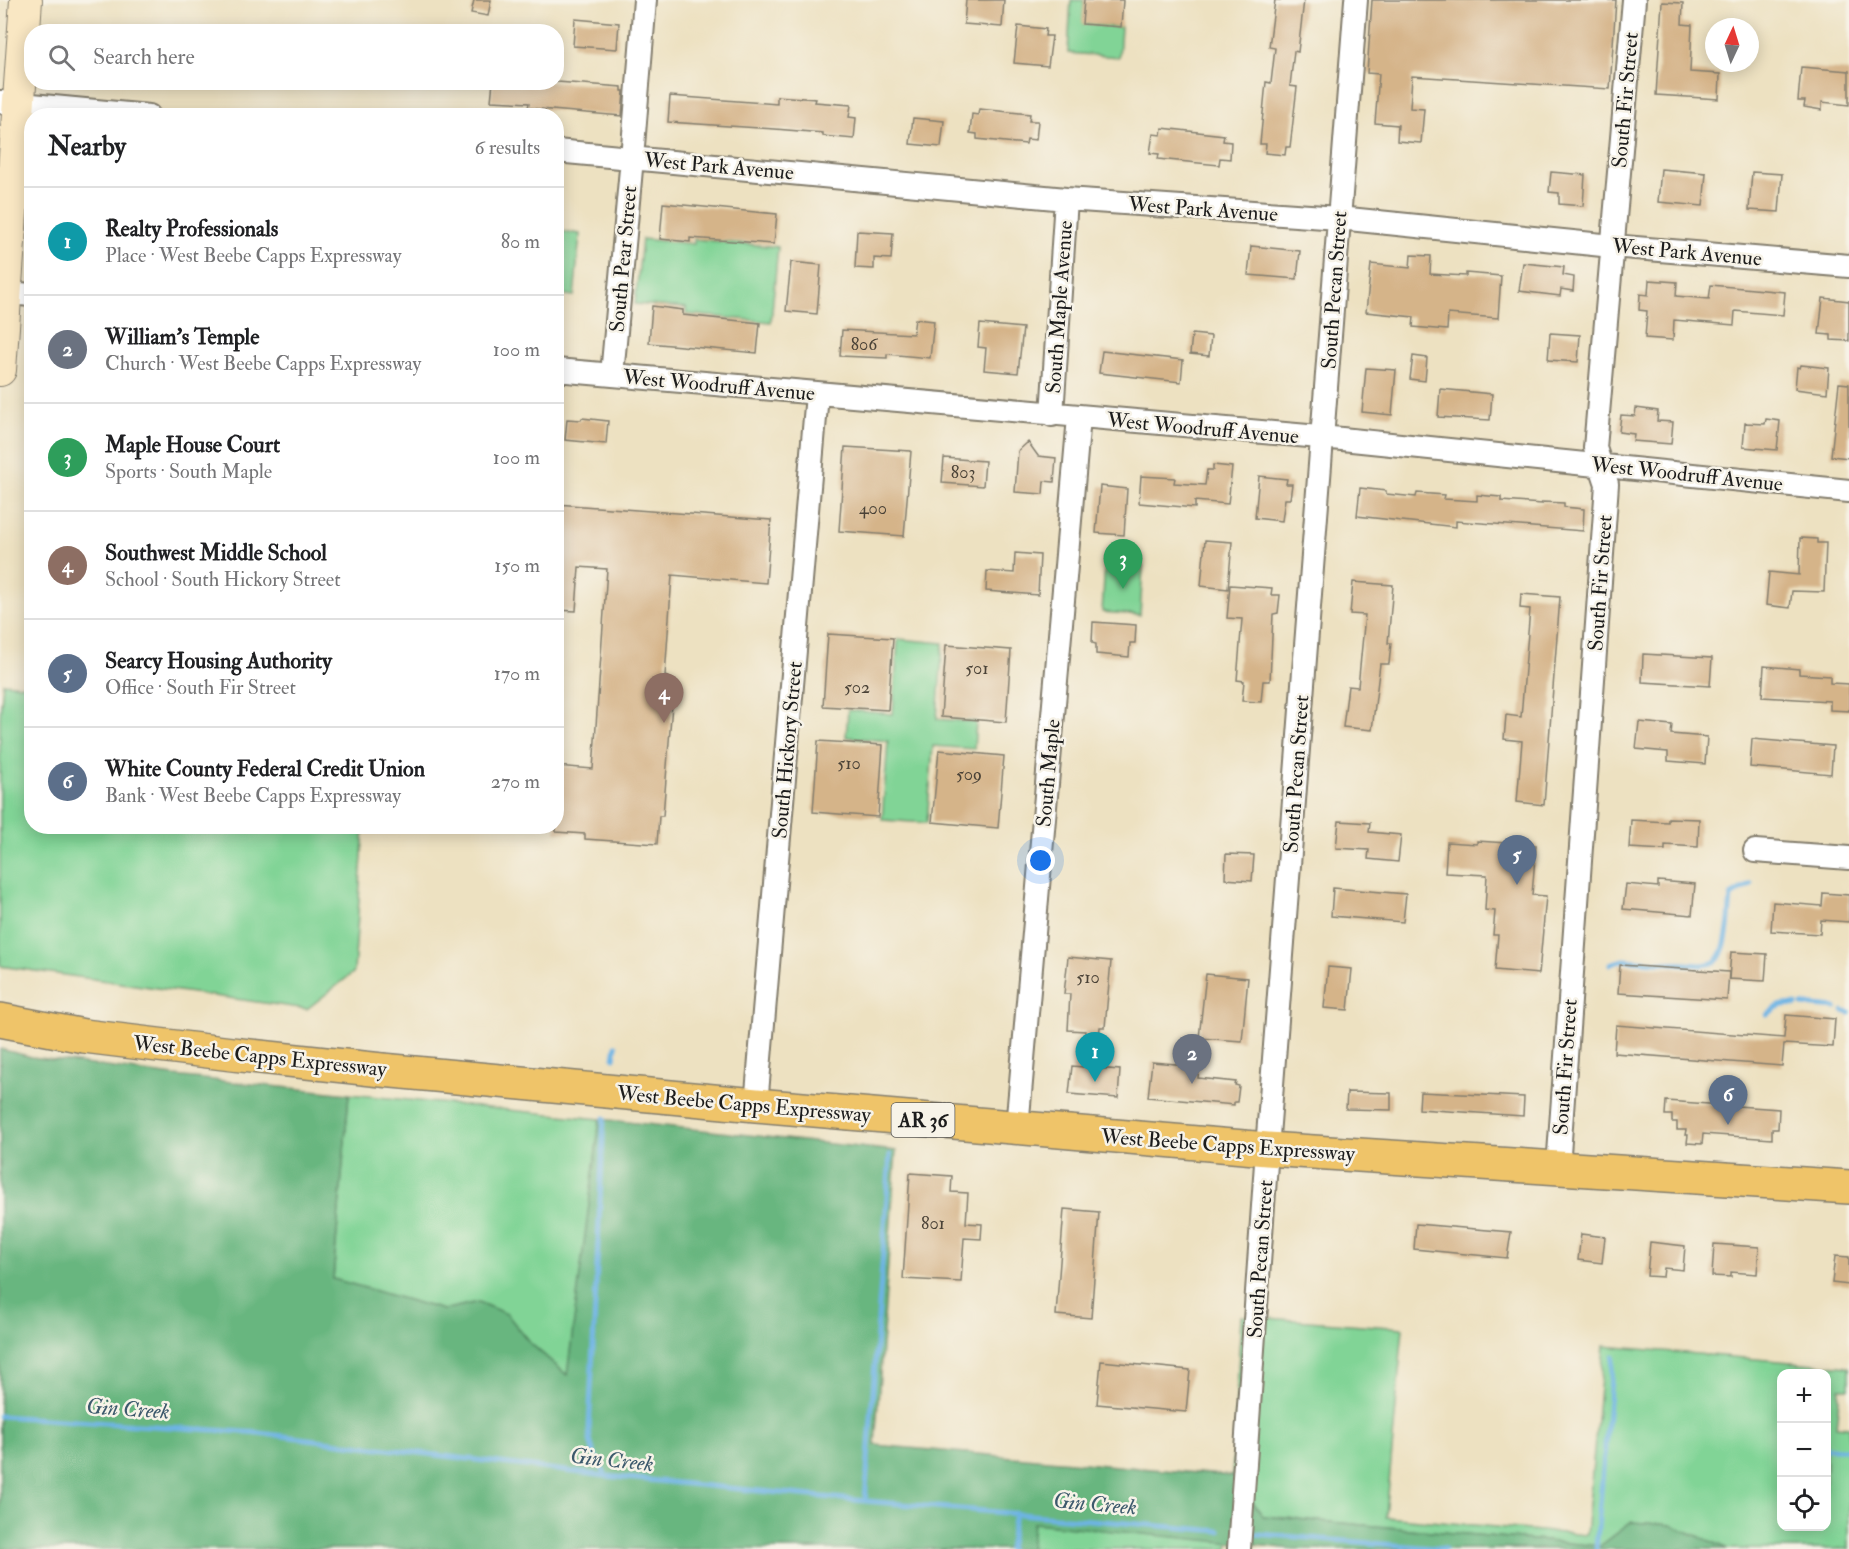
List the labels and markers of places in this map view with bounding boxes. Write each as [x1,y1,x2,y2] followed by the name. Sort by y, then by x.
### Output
[1104,540,1142,589] pin: 3
[644,674,684,723] pin: 4
[1498,836,1537,885] pin: 5
[1076,1032,1114,1082] pin: 1
[1172,1034,1212,1084] pin: 2
[1708,1076,1748,1125] pin: 6

